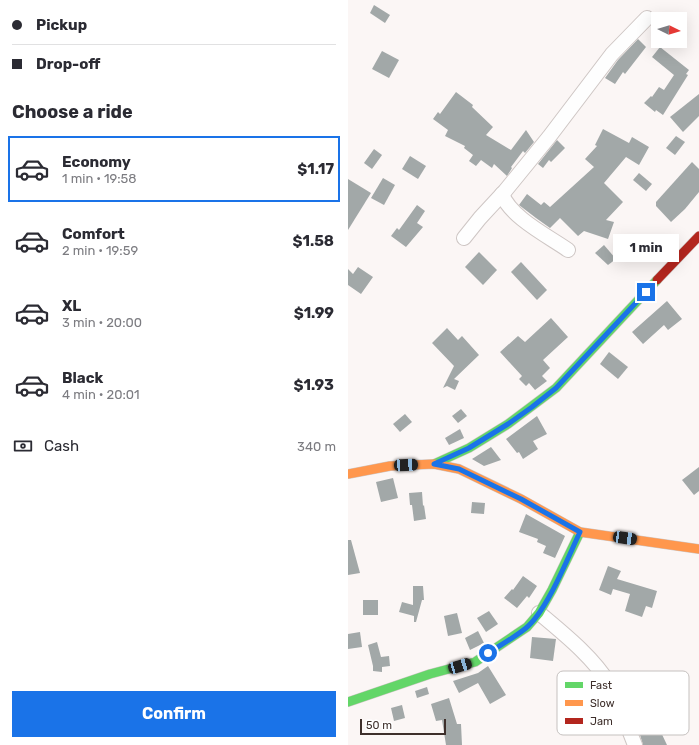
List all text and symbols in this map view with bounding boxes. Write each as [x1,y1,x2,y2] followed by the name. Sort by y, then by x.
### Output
[651,12,687,48] north arrow
[651,12,687,48] map controls
[36,16,87,34] text: Pickup
[36,55,100,73] text: Drop-off
[12,101,133,123] text: Choose a ride
[14,151,50,187] icon: car
[62,153,131,171] text: Economy
[297,160,334,178] text: $1.17
[62,171,137,186] text: 1 min · 19:58
[14,223,50,259] icon: car
[62,225,125,243] text: Comfort
[292,232,334,250] text: $1.58
[613,234,679,262] callout: 1 min
[629,240,663,255] text: 1 min
[62,243,138,258] text: 2 min · 19:59
[637,283,655,301] route end
[14,295,50,331] icon: car
[62,297,81,315] text: XL
[294,304,334,322] text: $1.99
[62,315,142,330] text: 3 min · 20:00
[14,367,50,403] icon: car
[62,369,103,387] text: Black
[293,376,334,394] text: $1.93
[62,387,140,402] text: 4 min · 20:01
[12,435,34,457] icon: cash
[44,437,79,455] text: Cash
[297,439,336,454] text: 340 m
[394,458,418,472] car
[612,530,638,546] car
[479,644,497,662] route start
[447,657,473,675] car
[557,671,689,735] legend
[590,679,613,692] text: Fast
[12,691,336,737] button: Confirm
[590,697,615,710] text: Slow
[590,715,613,728] text: Jam
[360,717,446,736] scale bar
[366,719,392,732] text: 50 m

